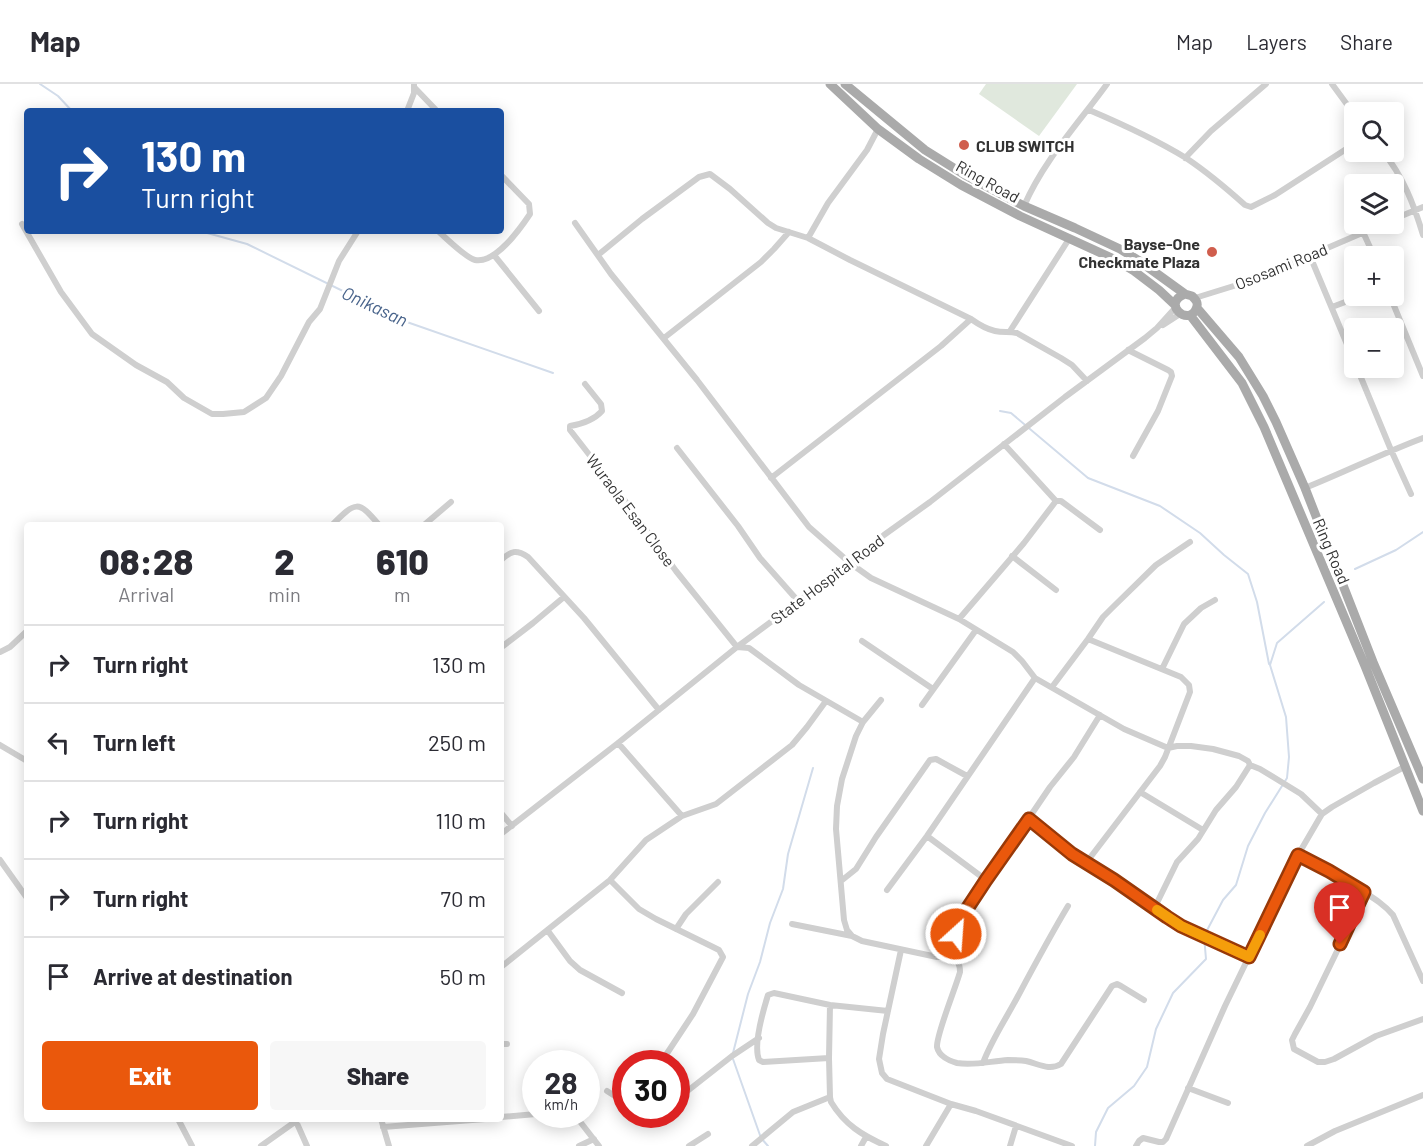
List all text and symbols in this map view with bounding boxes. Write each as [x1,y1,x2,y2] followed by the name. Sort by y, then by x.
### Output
[30,24,81,58] text: Map
[1176,29,1213,54] text: Map
[1246,29,1307,54] text: Layers
[1340,29,1393,54] text: Share
[1344,102,1404,378] map controls
[1344,102,1404,162] button: search
[141,130,246,180] text: 130 m
[42,132,120,210] icon: right
[976,136,1074,155] place label: CLUB SWITCH
[957,138,971,152] marker: CLUB SWITCH
[953,156,1023,206] street label: Ring Road
[1344,174,1404,234] button: layers
[141,181,255,213] text: Turn right
[1078,234,1200,271] place label: Bayse-One Checkmate Plaza
[1232,239,1330,293] street label: Ososami Road
[1205,245,1219,259] marker: Bayse-One Checkmate Plaza
[1344,246,1404,306] button: +
[339,281,411,331] water label: Onikasan
[1344,318,1404,378] button: −
[583,450,679,570] street label: Wuraola Esan Close
[1310,515,1354,587] street label: Ring Road
[767,530,887,628] street label: State Hospital Road
[99,539,193,582] text: 08:28
[274,539,295,582] text: 2
[376,539,429,582] text: 610
[118,582,174,606] text: Arrival
[268,582,301,606] text: min
[394,582,411,606] text: m
[42,648,75,681] icon: right
[93,651,188,677] text: Turn right
[432,651,486,677] text: 130 m
[42,726,75,759] icon: left
[93,729,176,755] text: Turn left
[428,729,486,755] text: 250 m
[42,804,75,837] icon: right
[93,807,188,833] text: Turn right
[436,807,486,833] text: 110 m
[42,882,75,915] icon: right
[1314,882,1365,944] pin
[93,885,188,911] text: Turn right
[441,885,486,911] text: 70 m
[1323,891,1356,924] icon: arrive
[924,902,988,966] position arrow
[42,960,75,993] icon: arrive
[93,963,292,989] text: Arrive at destination
[440,963,486,989] text: 50 m
[42,1041,258,1110] button: Exit
[270,1041,486,1110] button: Share
[612,1050,690,1128] speed limit sign: 30
[544,1064,578,1100] text: 28
[544,1095,578,1113] text: km/h

